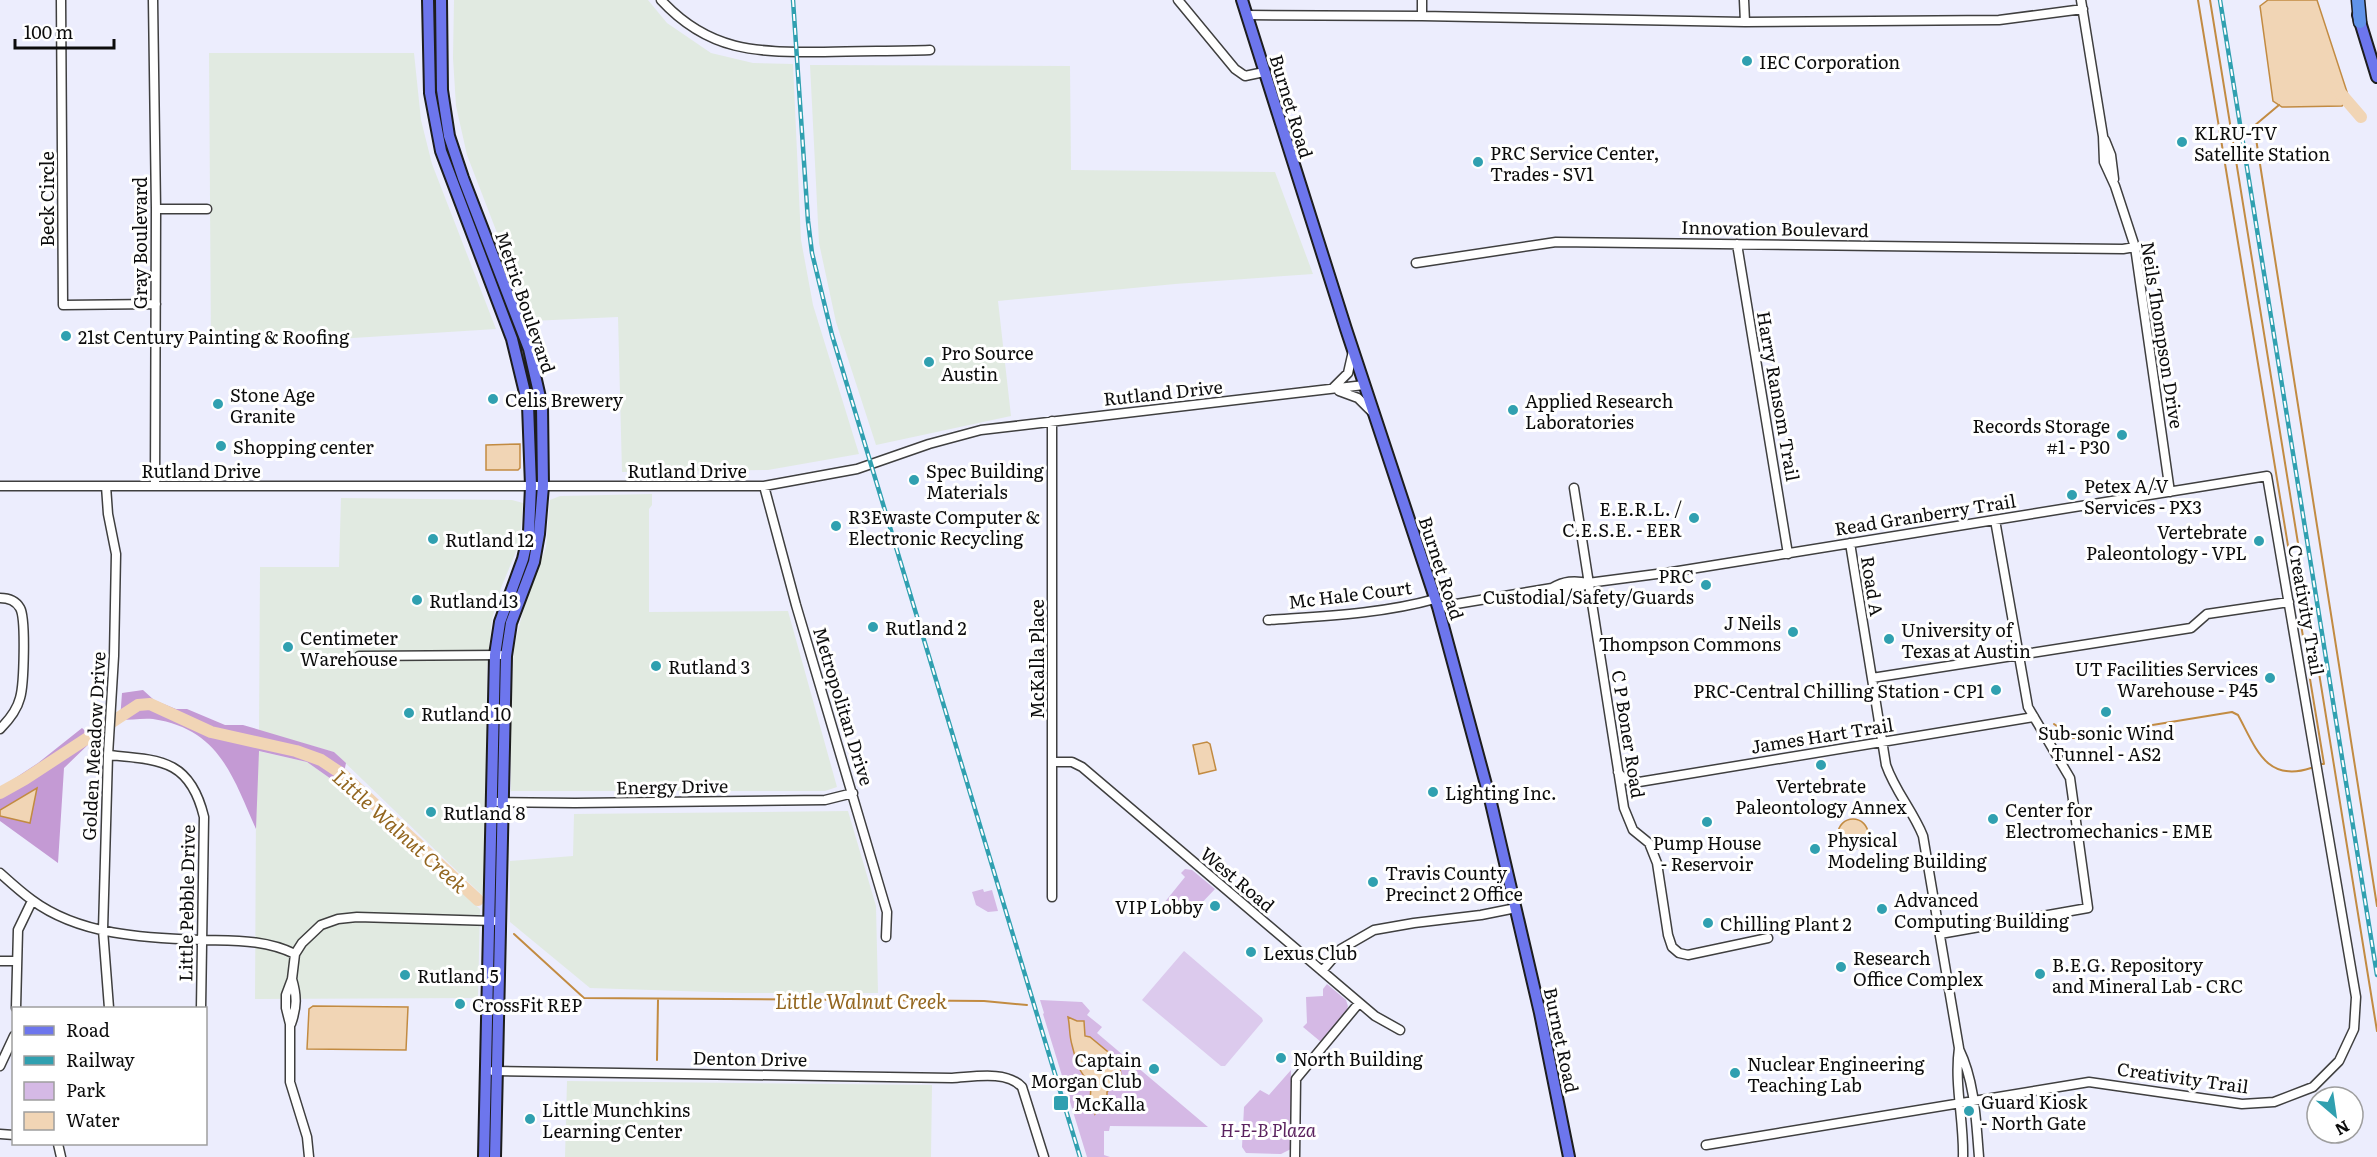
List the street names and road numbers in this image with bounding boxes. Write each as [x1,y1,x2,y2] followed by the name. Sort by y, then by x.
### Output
[1263,51,1321,161] street label: Burnet Road
[33,151,60,247] street label: Beck Circle
[126,177,153,309] street label: Gray Boulevard
[1681,213,1869,243] street label: Innovation Boulevard
[489,227,563,377] street label: Metric Boulevard
[2135,239,2191,431] street label: Neils Thompson Drive
[1751,309,1807,483] street label: Harry Ransom Trail
[1102,372,1224,412] street label: Rutland Drive
[141,457,261,484] street label: Rutland Drive
[627,457,747,484] street label: Rutland Drive
[1832,486,2018,542] street label: Read Granberry Trail
[1413,513,1471,623] street label: Burnet Road
[2282,542,2332,678] street label: Creativity Trail
[1855,554,1891,618] street label: Road A
[1287,573,1414,615] street label: Mc Hale Court
[1023,599,1050,719] street label: McKalla Place
[807,623,881,789] street label: Metropolitan Drive
[75,651,111,841] street label: Golden Meadow Drive
[1606,668,1652,800] street label: C P Boner Road
[1749,710,1895,760] street label: James Hart Trail
[616,772,728,800] street label: Energy Drive
[171,824,201,982] street label: Little Pebble Drive
[1195,840,1281,918] street label: West Road
[1538,985,1586,1095] street label: Burnet Road
[692,1044,808,1072] street label: Denton Drive
[2116,1054,2250,1100] street label: Creativity Trail

